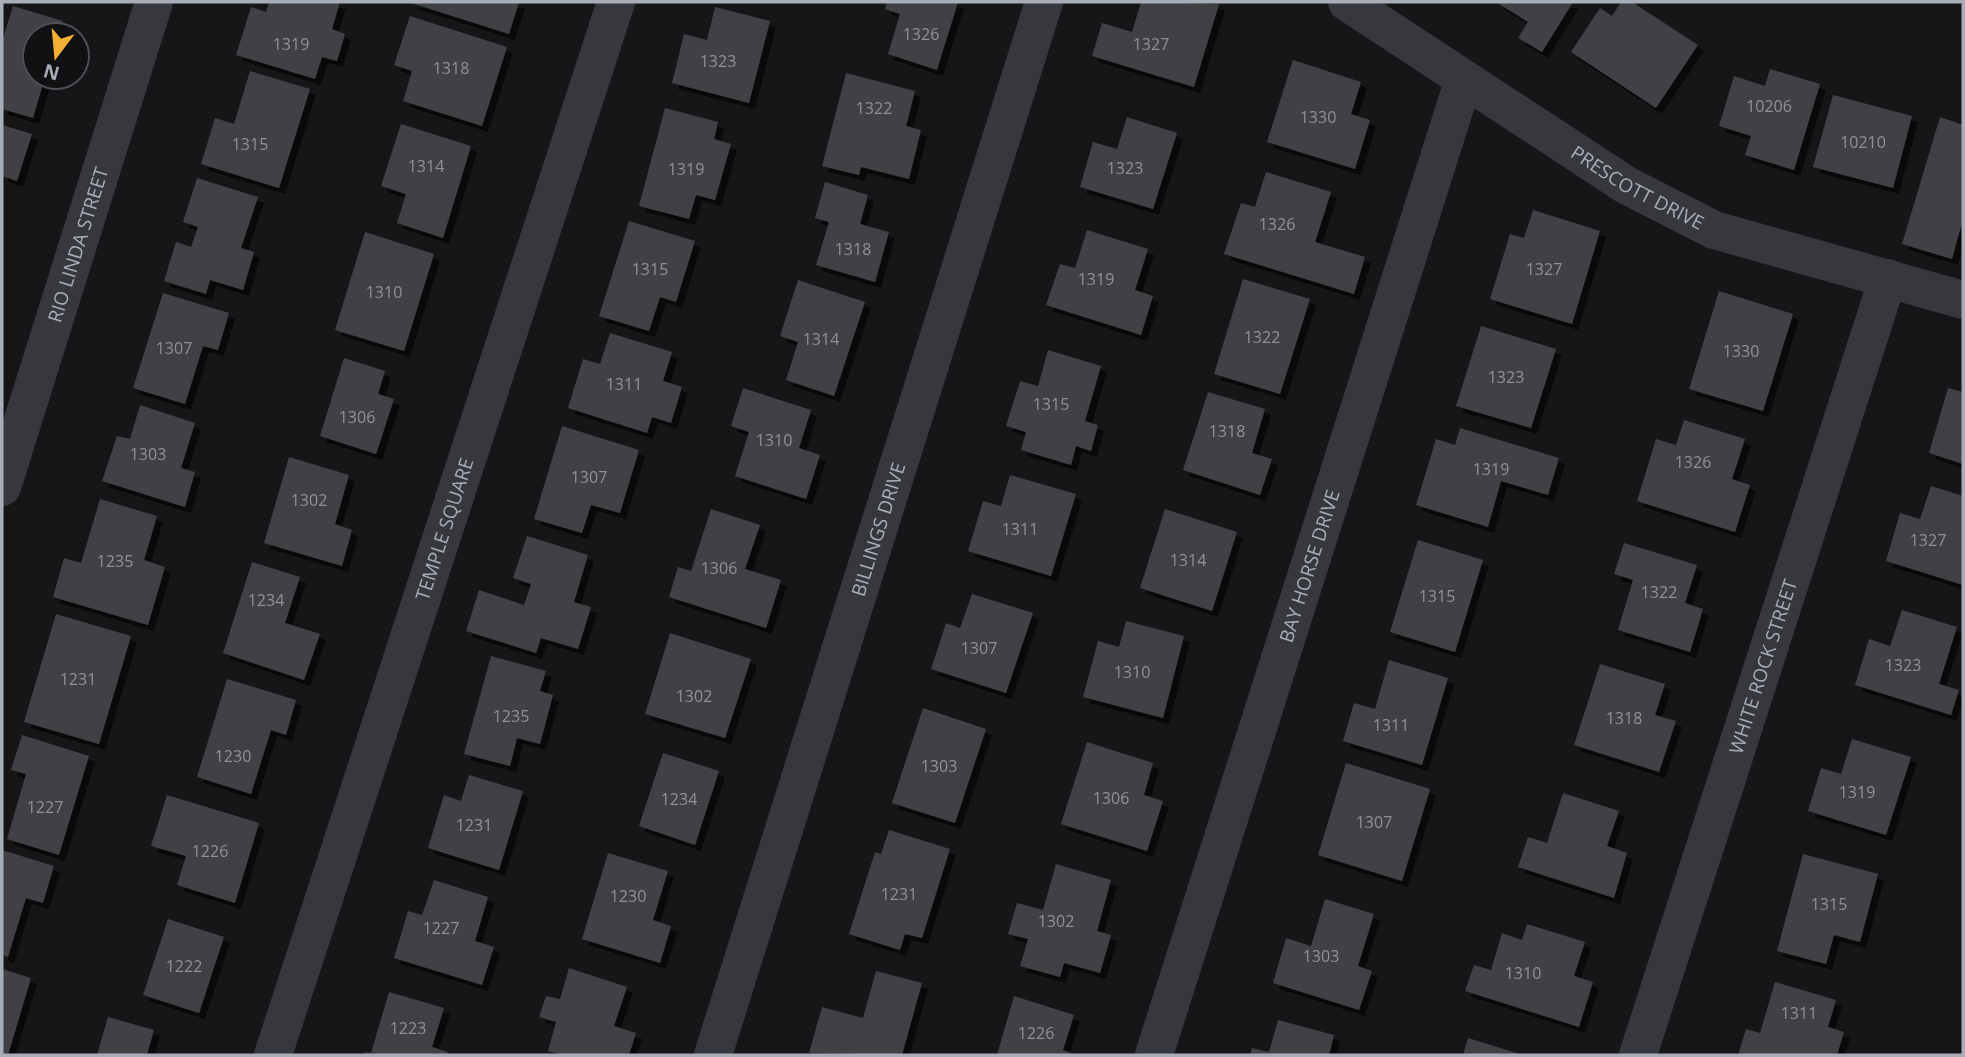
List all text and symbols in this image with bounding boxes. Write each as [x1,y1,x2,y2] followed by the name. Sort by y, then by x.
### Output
[21,21,91,91] north arrow
[903,23,939,45] house number: 1326
[273,33,309,55] house number: 1319
[1133,33,1169,55] house number: 1327
[700,50,736,72] house number: 1323
[433,57,469,79] house number: 1318
[40,58,62,87] text: N
[1746,95,1792,117] house number: 10206
[856,97,892,119] house number: 1322
[1300,106,1336,128] house number: 1330
[1840,131,1886,153] house number: 10210
[232,133,268,155] house number: 1315
[1566,139,1709,236] street label: PRESCOTT DRIVE
[408,155,444,177] house number: 1314
[1107,157,1143,179] house number: 1323
[668,158,704,180] house number: 1319
[41,163,115,325] street label: RIO LINDA STREET
[1259,213,1295,235] house number: 1326
[835,238,871,260] house number: 1318
[632,258,668,280] house number: 1315
[1526,258,1562,280] house number: 1327
[1078,268,1114,290] house number: 1319
[366,281,402,303] house number: 1310
[1244,326,1280,348] house number: 1322
[803,328,839,350] house number: 1314
[156,337,192,359] house number: 1307
[1723,340,1759,362] house number: 1330
[1488,366,1524,388] house number: 1323
[606,373,642,395] house number: 1311
[1033,393,1069,415] house number: 1315
[339,406,375,428] house number: 1306
[1209,420,1245,442] house number: 1318
[756,429,792,451] house number: 1310
[130,443,166,465] house number: 1303
[1675,451,1711,473] house number: 1326
[409,455,480,604] street label: TEMPLE SQUARE
[1473,458,1509,480] house number: 1319
[845,459,911,600] street label: BILLINGS DRIVE
[571,466,607,488] house number: 1307
[1273,486,1346,646] street label: BAY HORSE DRIVE
[291,489,327,511] house number: 1302
[1002,518,1038,540] house number: 1311
[1910,529,1946,551] house number: 1327
[1170,549,1206,571] house number: 1314
[97,550,133,572] house number: 1235
[701,557,737,579] house number: 1306
[1723,575,1803,757] street label: WHITE ROCK STREET
[1641,581,1677,603] house number: 1322
[1419,585,1455,607] house number: 1315
[248,589,284,611] house number: 1234
[961,637,997,659] house number: 1307
[1885,654,1921,676] house number: 1323
[1114,661,1150,683] house number: 1310
[60,668,96,690] house number: 1231
[676,685,712,707] house number: 1302
[493,705,529,727] house number: 1235
[1606,707,1642,729] house number: 1318
[1373,714,1409,736] house number: 1311
[215,745,251,767] house number: 1230
[921,755,957,777] house number: 1303
[1839,781,1875,803] house number: 1319
[1093,787,1129,809] house number: 1306
[661,788,697,810] house number: 1234
[27,796,63,818] house number: 1227
[1356,811,1392,833] house number: 1307
[456,814,492,836] house number: 1231
[192,840,228,862] house number: 1226
[881,883,917,905] house number: 1231
[610,885,646,907] house number: 1230
[1811,893,1847,915] house number: 1315
[1038,910,1074,932] house number: 1302
[423,917,459,939] house number: 1227
[1303,945,1339,967] house number: 1303
[166,955,202,977] house number: 1222
[1505,962,1541,984] house number: 1310
[1781,1002,1817,1024] house number: 1311
[390,1017,426,1039] house number: 1223
[1018,1022,1054,1044] house number: 1226

